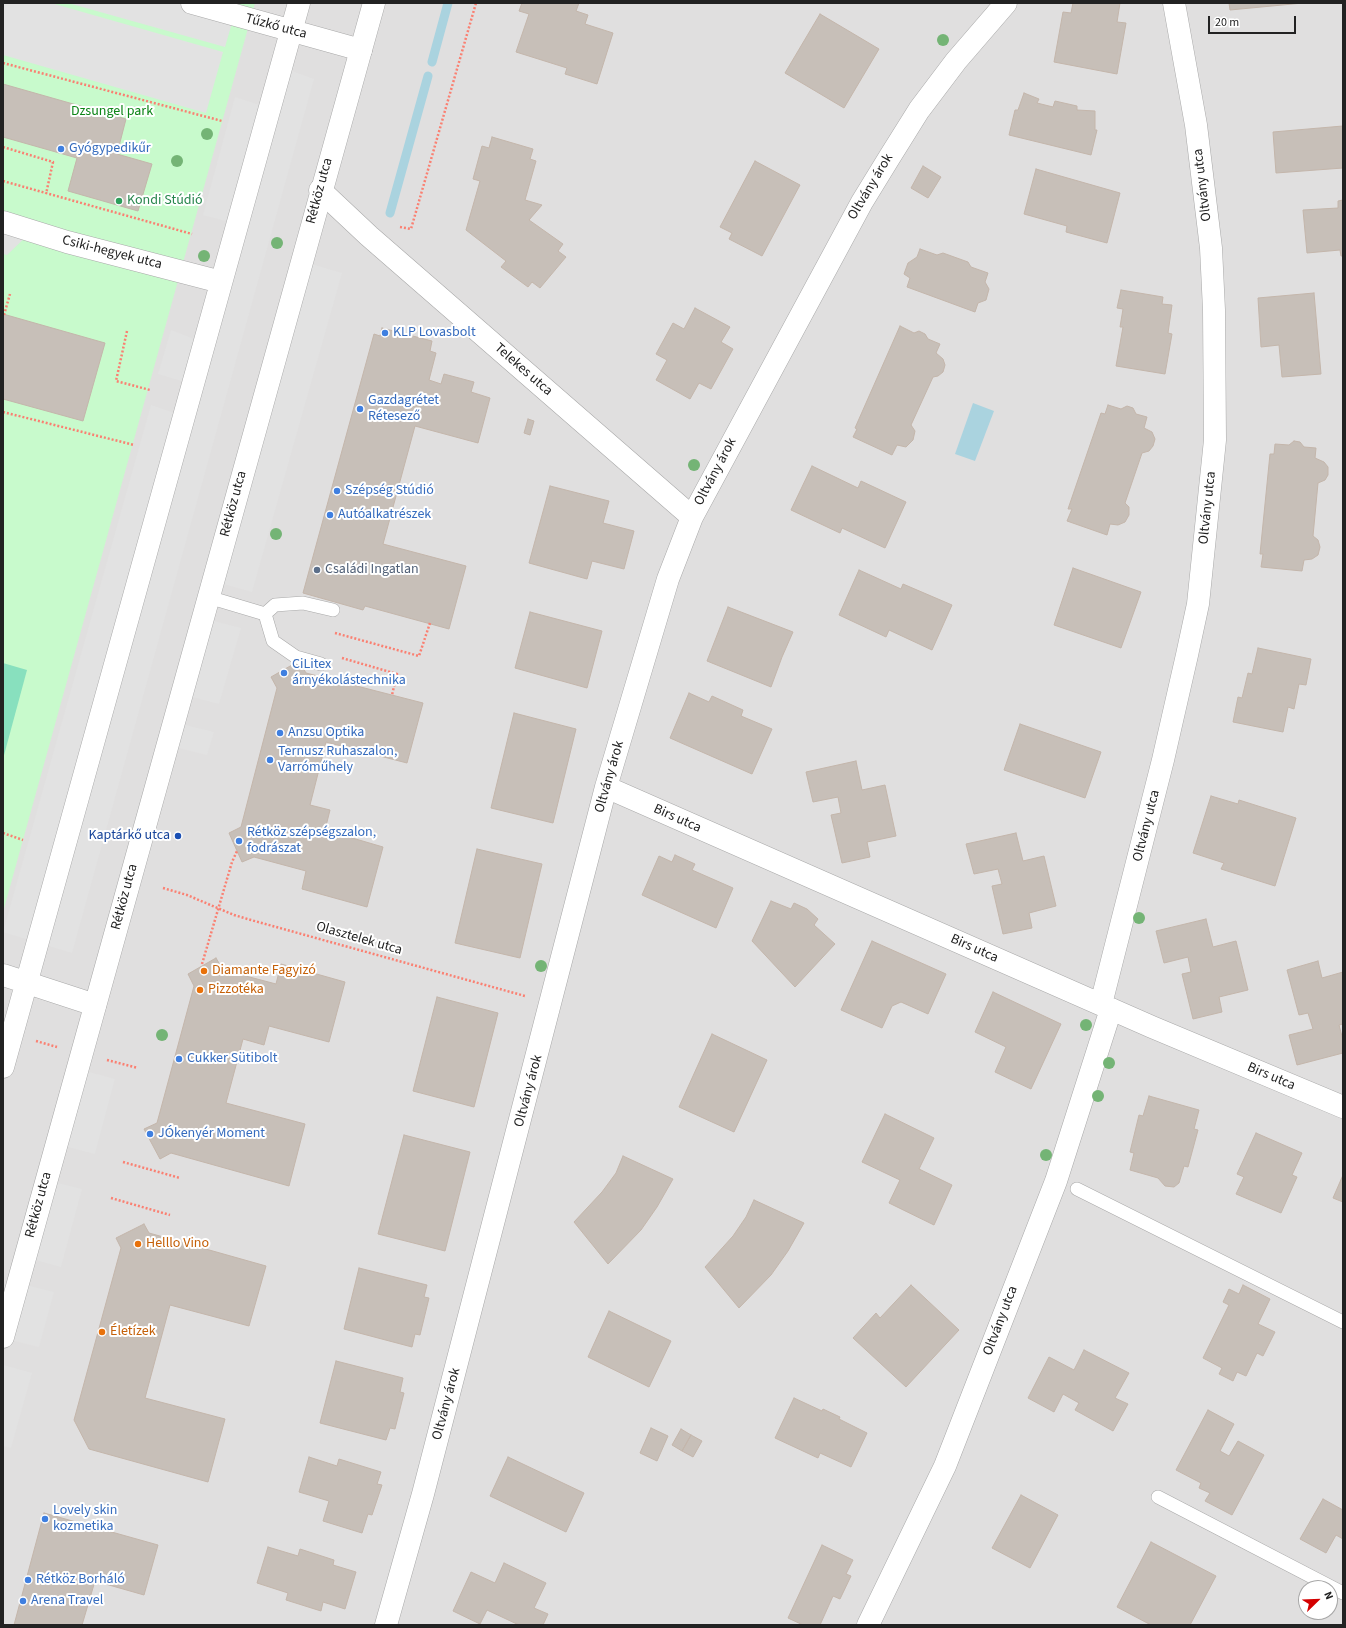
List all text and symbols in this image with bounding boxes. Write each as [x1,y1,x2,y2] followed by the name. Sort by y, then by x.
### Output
[1210,8,1298,34] scale bar
[243,11,309,43] street label: Tűzkő utca
[1215,14,1239,31] text: 20 m
[71,104,153,120] park label: Dzsungel park
[69,141,151,157] place label: Gyógypedikűr
[56,144,66,154] marker: Gyógypedikűr
[1190,148,1216,222] street label: Oltvány utca
[845,151,897,223] street label: Oltvány árok
[303,156,337,226] street label: Rétköz utca
[127,193,203,209] place label: Kondi Stúdió
[114,196,124,206] marker: Kondi Stúdió
[60,232,164,274] street label: Csiki-hegyek utca
[393,325,476,341] place label: KLP Lovasbolt
[380,328,390,338] marker: KLP Lovasbolt
[490,340,556,400] street label: Telekes utca
[368,393,439,426] place label: Gazdagrétet Rétesező
[355,404,365,414] marker: Gazdagrétet Rétesező
[691,435,741,509] street label: Oltvány árok
[217,469,251,539] street label: Rétköz utca
[1196,471,1220,545] street label: Oltvány utca
[345,483,434,499] place label: Szépség Stúdió
[332,486,342,496] marker: Szépség Stúdió
[338,507,431,523] place label: Autóalkatrészek
[325,510,335,520] marker: Autóalkatrészek
[325,562,419,578] place label: Családi Ingatlan
[312,565,322,575] marker: Családi Ingatlan
[292,657,406,690] place label: CiLitex árnyékolástechnika
[279,668,289,678] marker: CiLitex árnyékolástechnika
[288,725,364,741] place label: Anzsu Optika
[275,728,285,738] marker: Anzsu Optika
[592,739,628,815] street label: Oltvány árok
[278,744,397,776] place label: Ternusz Ruhaszalon, Varróműhely
[265,755,275,765] marker: Ternusz Ruhaszalon, Varróműhely
[1130,788,1164,864] street label: Oltvány utca
[650,801,704,837] street label: Birs utca
[247,825,376,858] place label: Rétköz szépségszalon, fodrászat
[88,828,170,844] place label: Kaptárkő utca
[173,831,183,841] marker: Kaptárkő utca
[234,836,244,846] marker: Rétköz szépségszalon, fodrászat
[108,862,142,932] street label: Rétköz utca
[314,919,404,959] street label: Olasztelek utca
[947,931,1001,967] street label: Birs utca
[212,963,316,979] place label: Diamante Fagyizó
[199,966,209,976] marker: Diamante Fagyizó
[208,982,264,998] place label: Pizzotéka
[195,985,205,995] marker: Pizzotéka
[187,1051,278,1067] place label: Cukker Sütibolt
[511,1053,547,1129] street label: Oltvány árok
[174,1054,184,1064] marker: Cukker Sütibolt
[1244,1059,1298,1095] street label: Birs utca
[158,1126,265,1142] place label: JÓkenyér Moment
[145,1129,155,1139] marker: JÓkenyér Moment
[22,1170,56,1240] street label: Rétköz utca
[146,1236,209,1252] place label: Helllo Vino
[133,1239,143,1249] marker: Helllo Vino
[980,1284,1022,1358] street label: Oltvány utca
[110,1324,156,1340] place label: Életízek
[97,1327,107,1337] marker: Életízek
[429,1366,465,1442] street label: Oltvány árok
[53,1503,117,1536] place label: Lovely skin kozmetika
[40,1514,50,1524] marker: Lovely skin kozmetika
[36,1572,125,1588] place label: Rétköz Borháló
[23,1575,33,1585] marker: Rétköz Borháló
[1298,1580,1338,1620] north arrow
[1320,1589,1337,1602] text: N
[31,1593,103,1609] place label: Arena Travel
[18,1596,28,1606] marker: Arena Travel

